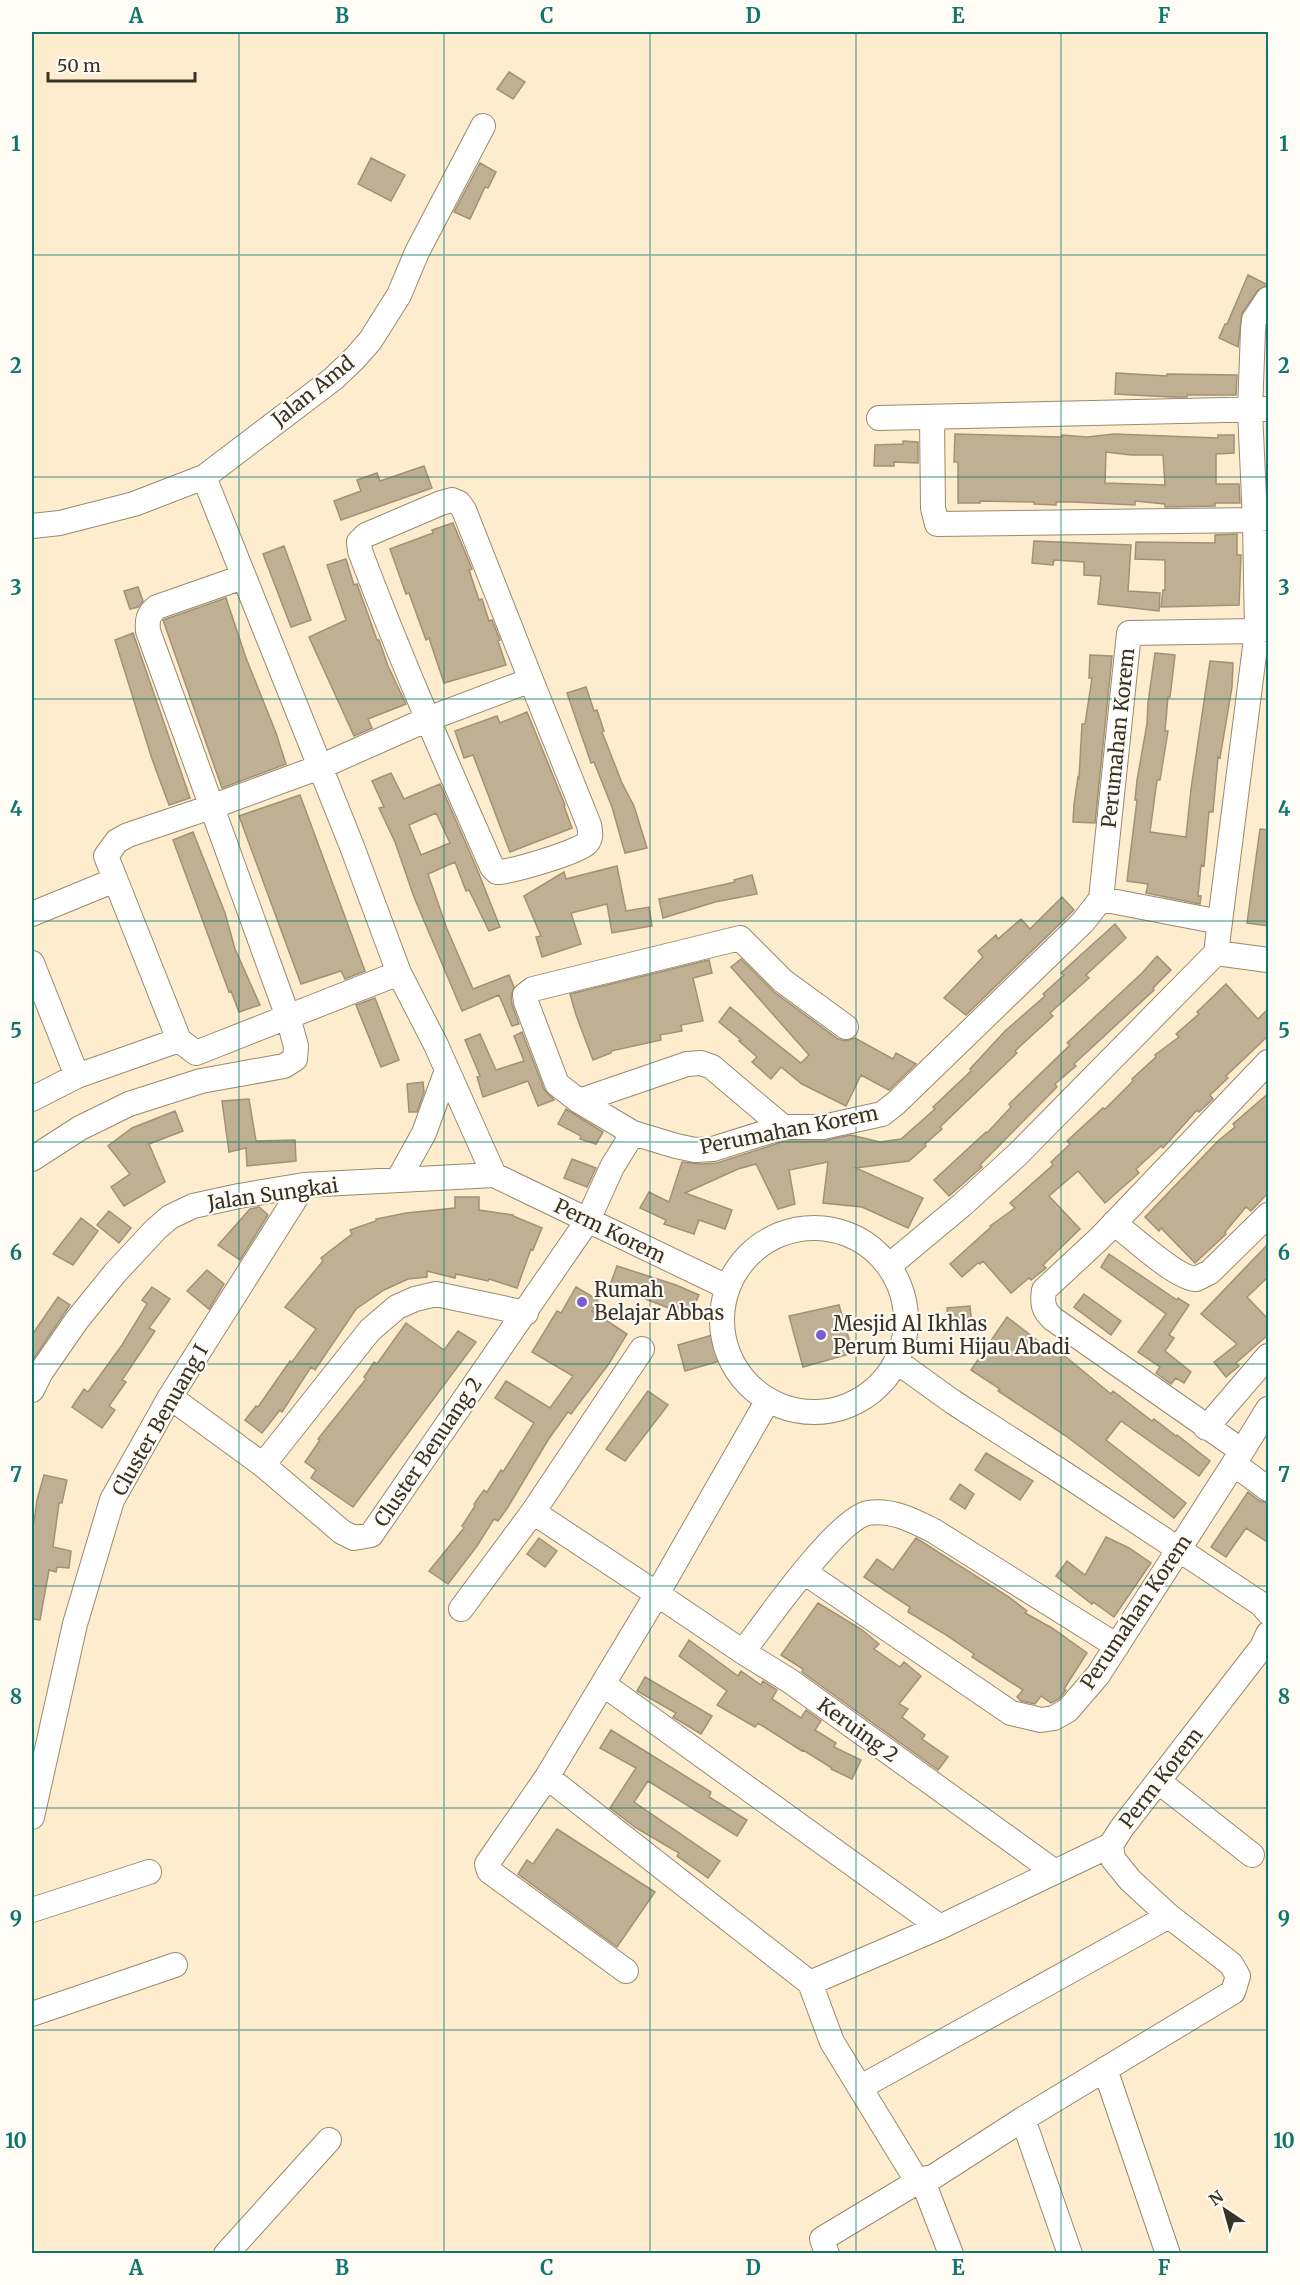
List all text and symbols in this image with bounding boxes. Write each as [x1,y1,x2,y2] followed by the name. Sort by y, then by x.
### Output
[128,3,144,28] text: A
[335,3,349,28] text: B
[540,3,554,28] text: C
[745,3,761,28] text: D
[951,3,965,28] text: E
[1158,3,1171,28] text: F
[48,45,195,83] scale bar
[57,54,101,77] text: 50 m
[11,131,21,156] text: 1
[1279,131,1289,156] text: 1
[266,350,359,432] street label: Jalan Amd
[10,353,22,378] text: 2
[1278,353,1290,378] text: 2
[10,575,22,600] text: 3
[1278,575,1290,600] text: 3
[1096,646,1139,829] street label: Perumahan Korem
[10,796,23,821] text: 4
[1278,796,1291,821] text: 4
[10,1018,22,1043] text: 5
[1278,1018,1290,1043] text: 5
[698,1100,880,1159] street label: Perumahan Korem
[205,1172,340,1215] street label: Jalan Sungkai
[550,1193,670,1268] street label: Perm Korem
[10,1240,22,1265] text: 6
[1278,1240,1290,1265] text: 6
[594,1277,724,1325] place label: Rumah Belajar Abbas
[575,1295,589,1309] marker: Rumah Belajar Abbas
[833,1311,1070,1359] place label: Mesjid Al Ikhlas Perum Bumi Hijau Abadi
[814,1328,828,1342] marker: Mesjid Al Ikhlas Perum Bumi Hijau Abadi
[106,1340,213,1500] street label: Cluster Benuang I
[368,1372,487,1531] street label: Cluster Benuang 2
[10,1462,22,1487] text: 7
[1278,1462,1290,1487] text: 7
[1075,1530,1197,1694] street label: Perumahan Korem
[10,1684,22,1709] text: 8
[1278,1684,1290,1709] text: 8
[813,1692,904,1767] street label: Keruing 2
[1114,1722,1208,1833] street label: Perm Korem
[10,1906,22,1931] text: 9
[1278,1906,1290,1931] text: 9
[5,2128,27,2153] text: 10
[1273,2128,1295,2153] text: 10
[1195,2180,1255,2240] north arrow
[1205,2186,1227,2210] text: N
[128,2255,144,2280] text: A
[335,2255,349,2280] text: B
[540,2255,554,2280] text: C
[745,2255,761,2280] text: D
[951,2255,965,2280] text: E
[1158,2255,1171,2280] text: F

